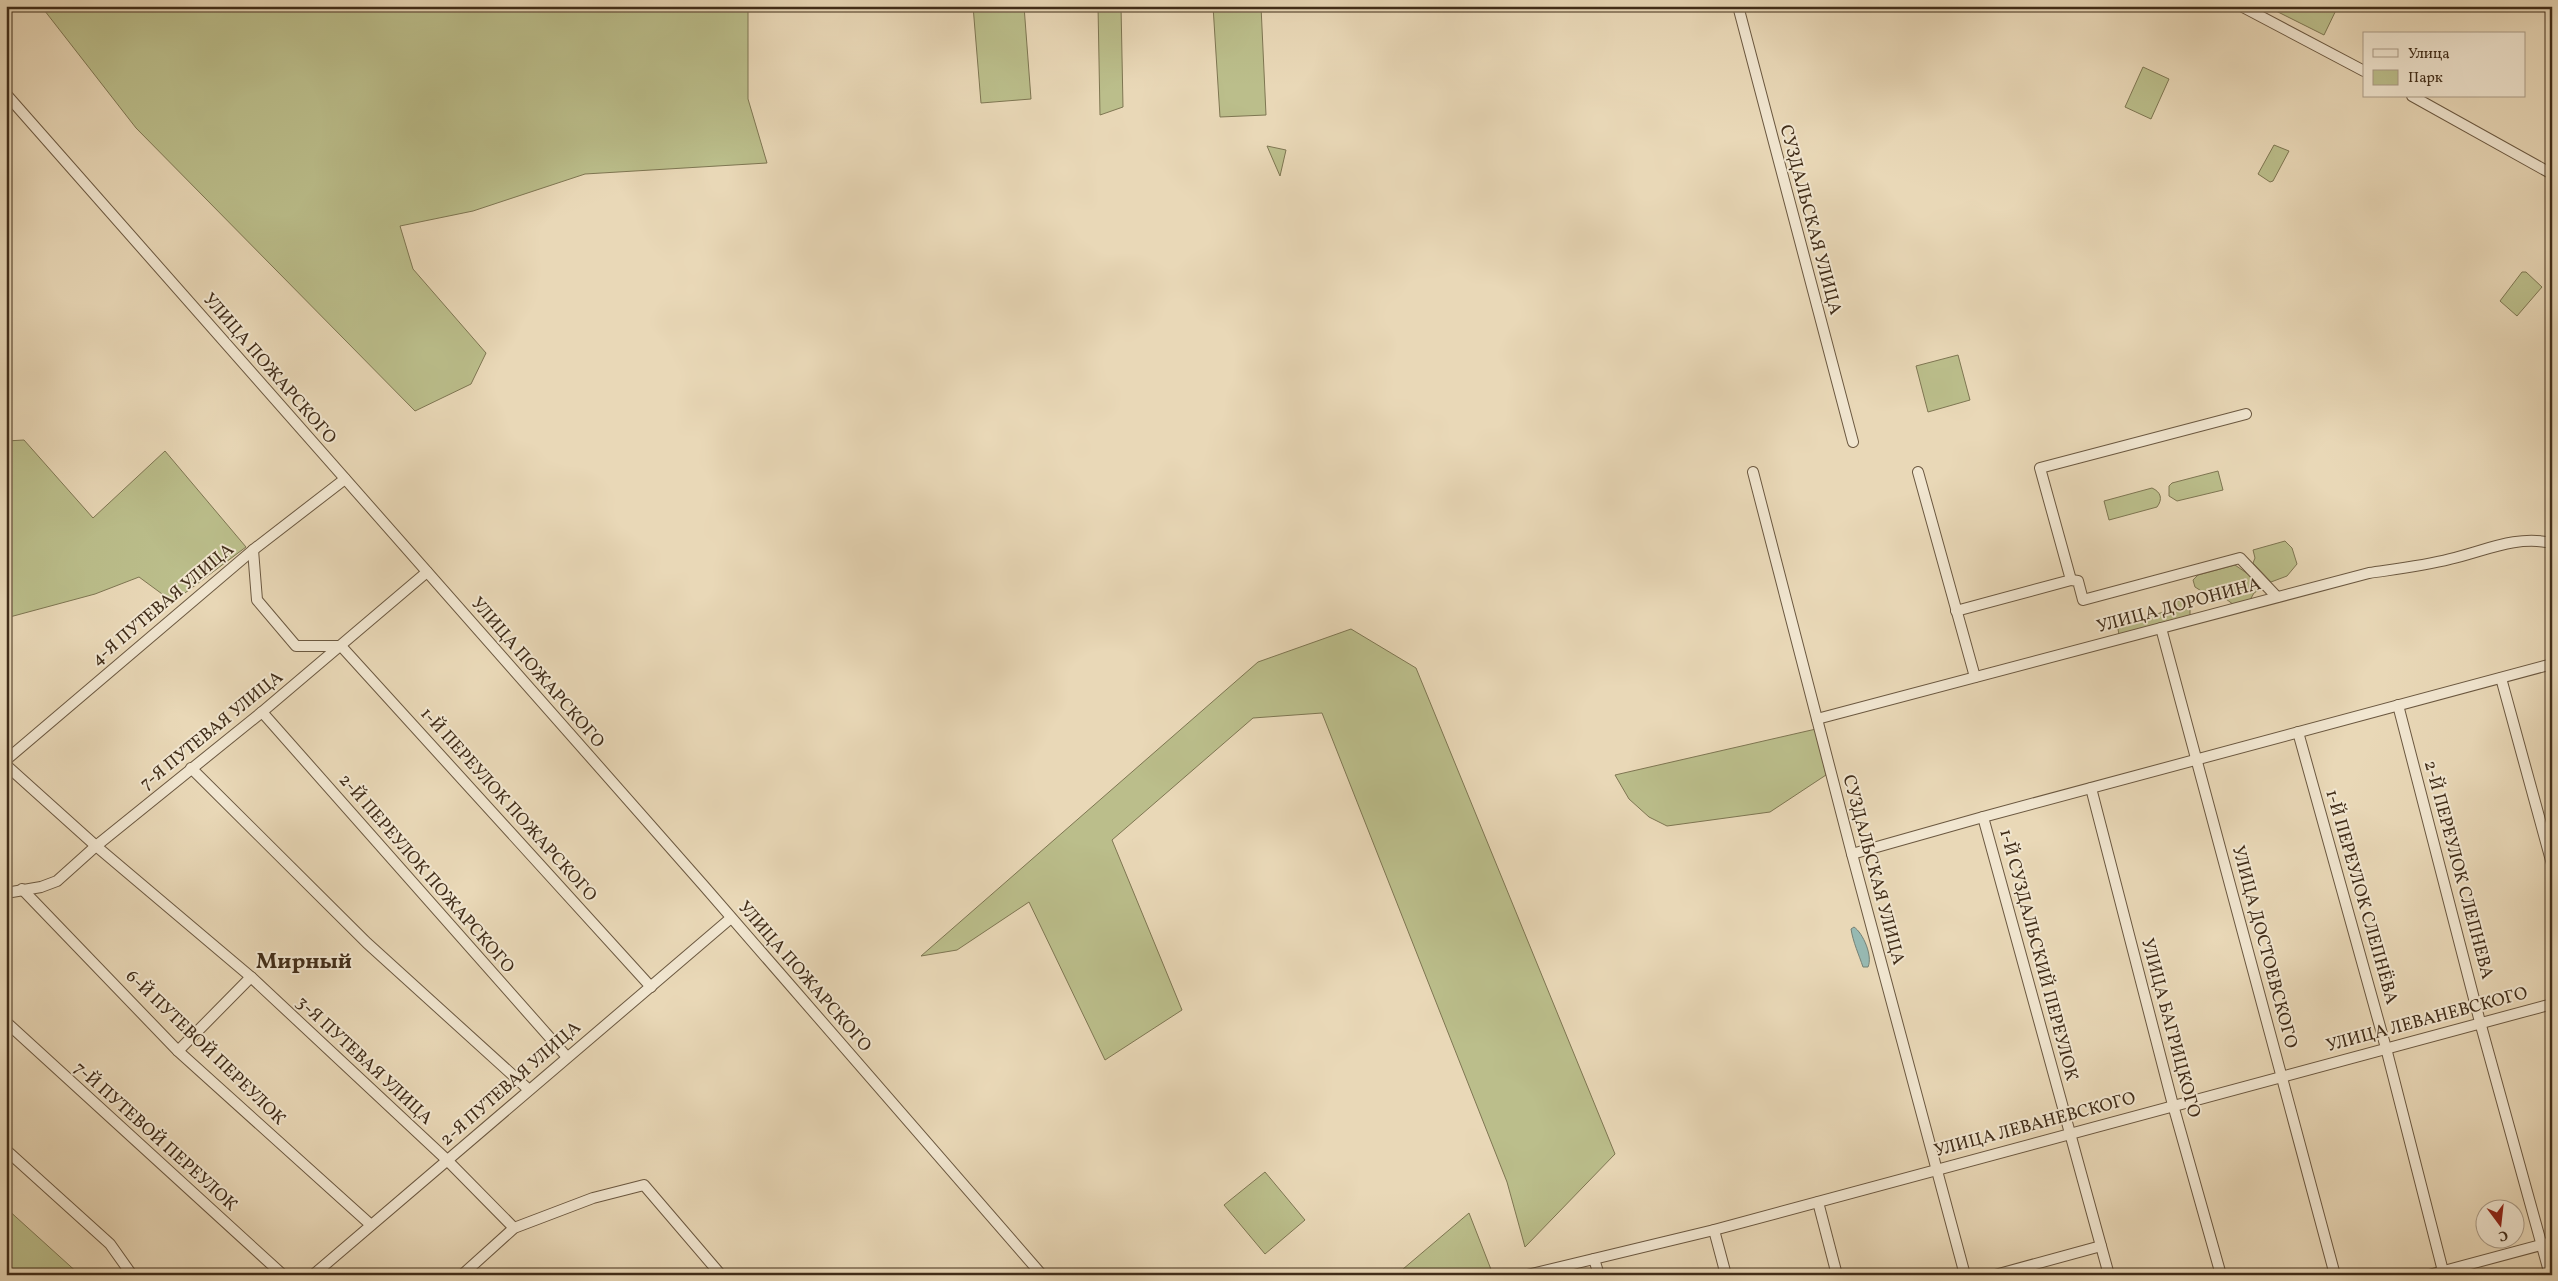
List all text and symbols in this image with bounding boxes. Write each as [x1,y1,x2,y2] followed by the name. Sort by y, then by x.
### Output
[2363,32,2526,98] legend
[2408,44,2450,65] text: Улица
[2408,68,2443,89] text: Парк
[1773,122,1847,318] street label: СУЗДАЛЬСКАЯ УЛИЦА
[196,288,342,450] street label: УЛИЦА ПОЖАРСКОГО
[86,538,240,672] street label: 4-Я ПУТЕВАЯ УЛИЦА
[2094,572,2264,640] street label: УЛИЦА ДОРОНИНА
[464,592,610,754] street label: УЛИЦА ПОЖАРСКОГО
[135,665,289,797] street label: 7-Я ПУТЕВАЯ УЛИЦА
[414,702,602,908] street label: 1-Й ПЕРЕУЛОК ПОЖАРСКОГО
[2417,758,2499,982] street label: 2-Й ПЕРЕУЛОК СЛЕПНЕВА
[332,769,520,979] street label: 2-Й ПЕРЕУЛОК ПОЖАРСКОГО
[1836,772,1910,968] street label: СУЗДАЛЬСКАЯ УЛИЦА
[2318,787,2404,1008] street label: 1-Й ПЕРЕУЛОК СЛЕПНЁВА
[1992,826,2084,1084] street label: 1-Й СУЗДАЛЬСКИЙ ПЕРЕУЛОК
[2225,843,2303,1051] street label: УЛИЦА ДОСТОЕВСКОГО
[731,896,877,1058] street label: УЛИЦА ПОЖАРСКОГО
[2134,935,2206,1121] street label: УЛИЦА БАГРИЦКОГО
[256,947,352,978] district label: Мирный
[119,965,291,1131] street label: 6-Й ПУТЕВОЙ ПЕРЕУЛОК
[2324,981,2530,1059] street label: УЛИЦА ЛЕВАНЕВСКОГО
[290,991,438,1131] street label: 3-Я ПУТЕВАЯ УЛИЦА
[435,1016,587,1152] street label: 2-Я ПУТЕВАЯ УЛИЦА
[68,1057,242,1217] street label: 7-Й ПУТЕВОЙ ПЕРЕУЛОК
[1932,1086,2138,1164] street label: УЛИЦА ЛЕВАНЕВСКОГО
[2476,1198,2526,1248] north arrow
[2496,1225,2510,1245] text: С

